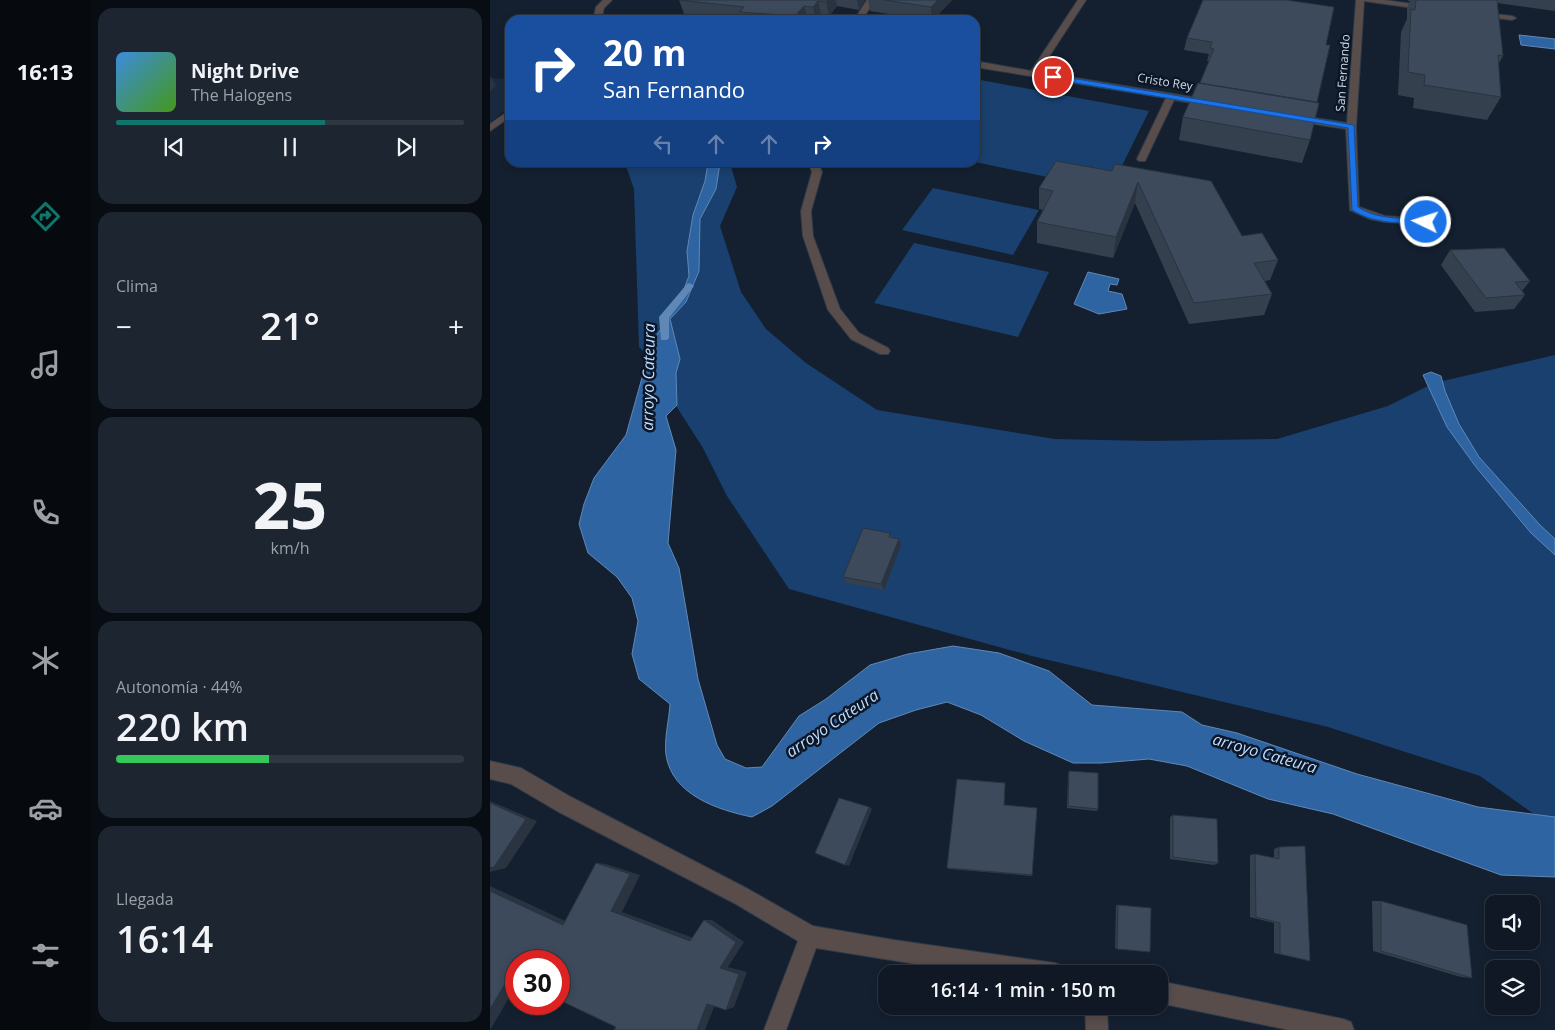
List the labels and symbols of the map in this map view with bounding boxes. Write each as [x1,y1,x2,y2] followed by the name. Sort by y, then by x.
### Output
[1331,34,1354,112] street label: San Fernando
[1032,56,1074,98] pin
[1136,69,1195,94] street label: Cristo Rey
[1399,195,1451,247] position arrow
[636,323,660,431] water label: arroyo Cateura
[781,684,883,762] water label: arroyo Cateura
[1210,728,1320,778] water label: arroyo Cateura
[505,950,570,1015] speed limit sign: 30

